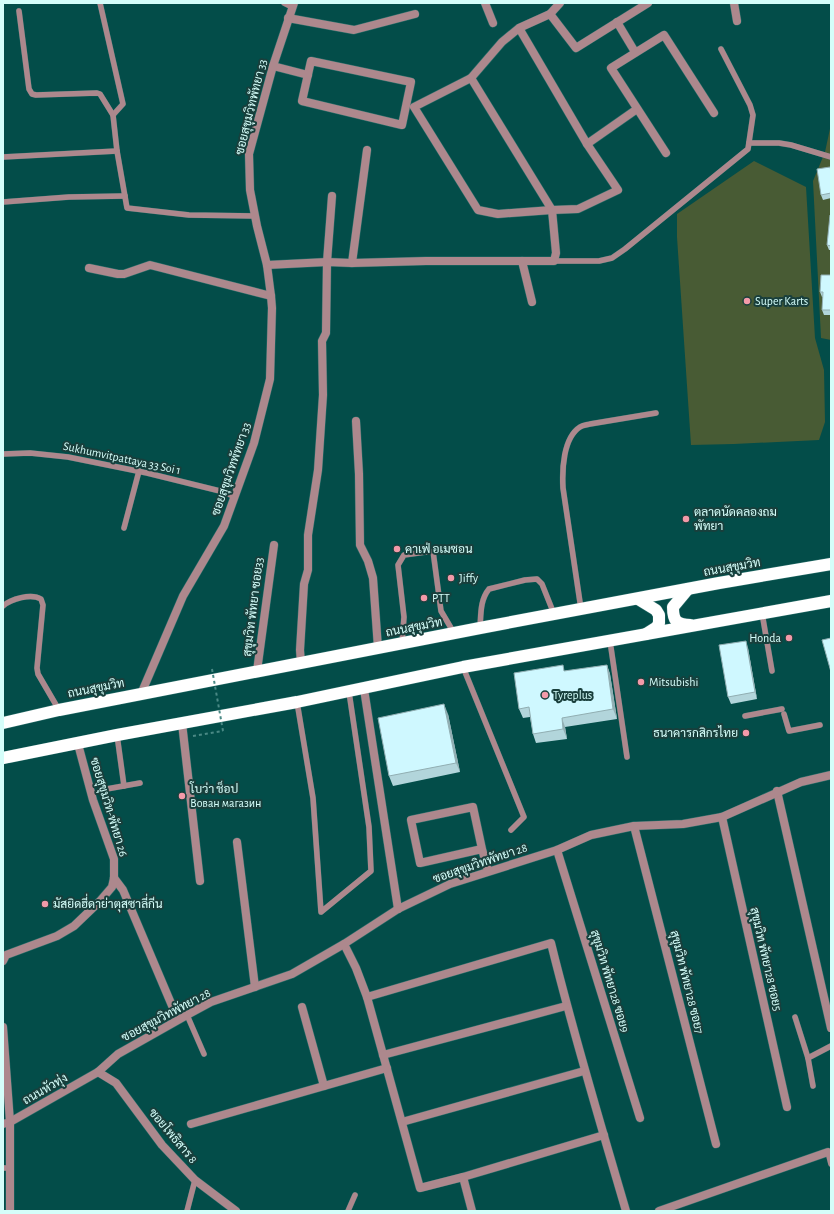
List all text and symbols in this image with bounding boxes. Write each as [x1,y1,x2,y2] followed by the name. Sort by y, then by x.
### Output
[232,58,272,157] street label: ซอยสุขุมวิทพัทยา 33
[755,295,808,307] place label: Super Karts
[742,296,752,306] marker: Super Karts
[208,420,255,518] street label: ซอยสุขุมวิทพัทยา 33
[62,440,182,477] street label: Sukhumvitpattaya 33 Soi 1
[694,505,777,532] place label: ตลาดนัดคลองถม พัทยา
[681,514,691,524] marker: ตลาดนัดคลองถม พัทยา
[405,542,473,555] place label: คาเฟ่ อเมซอน
[392,544,402,554] marker: คาเฟ่ อเมซอน
[703,556,762,581] street label: ถนนสุขุมวิท
[240,557,268,658] street label: สุขุมวิท พัทยา ซอย33
[459,572,478,585] place label: Jiffy
[446,573,456,583] marker: Jiffy
[432,592,450,604] place label: PTT
[419,593,429,603] marker: PTT
[385,616,444,641] street label: ถนนสุขุมวิท
[749,632,781,644] place label: Honda
[784,633,794,643] marker: Honda
[649,676,698,688] place label: Mitsubishi
[67,677,126,702] street label: ถนนสุขุมวิท
[636,677,646,687] marker: Mitsubishi
[553,689,592,702] place label: Tyreplus
[540,690,550,700] marker: Tyreplus
[653,725,738,739] place label: ธนาคารกสิกรไทย
[741,728,751,738] marker: ธนาคารกสิกรไทย
[85,756,131,859] street label: ซอยสุขุมวิท-พัทยา 26
[189,780,261,809] place label: โบว่า ช็อป Вован магазин
[177,791,187,801] marker: โบว่า ช็อป Вован магазин
[431,840,530,888] street label: ซอยสุขุมวิทพัทยา 28
[53,893,163,913] place label: มัสยิดฮี่ดาย่าตุสซาลี่กีน
[40,899,50,909] marker: มัสยิดฮี่ดาย่าตุสซาลี่กีน
[745,906,785,1013] street label: สุขุมวิท พัทยา28 ซอย5
[586,928,632,1035] street label: สุขุมวิท พัทยา28 ซอย9
[665,929,707,1036] street label: สุขุมวิท พัทยา28 ซอย7
[119,985,214,1046] street label: ซอยสุขุมวิทพัทยา 28
[20,1071,71,1109] street label: ถนนหัวทุ่ง
[147,1105,201,1166] street label: ซอยโพธิสาร 8

